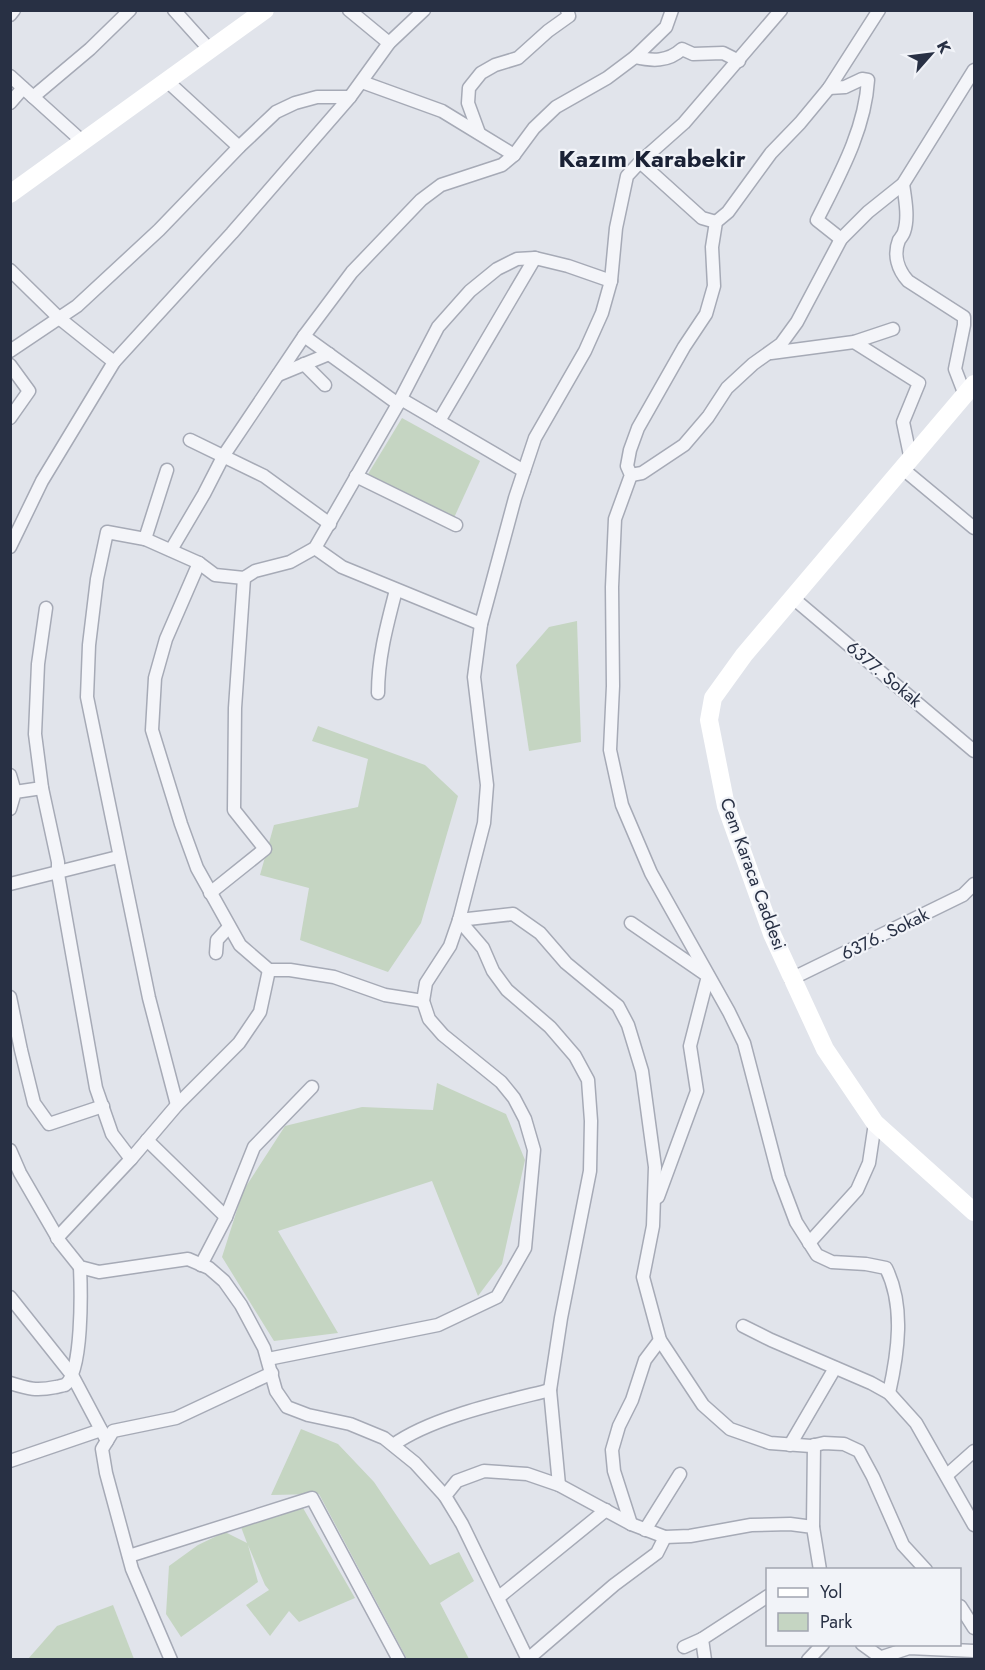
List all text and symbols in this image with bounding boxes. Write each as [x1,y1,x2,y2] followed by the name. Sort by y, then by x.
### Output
[901,24,961,84] north arrow
[931,37,957,58] text: K
[558,141,746,176] district label: Kazım Karabekir
[840,634,928,714] street label: 6377. Sokak
[713,794,793,954] street label: Cem Karaca Caddesi
[837,902,933,966] street label: 6376. Sokak
[766,1568,961,1646] legend
[820,1579,842,1605] text: Yol
[820,1609,852,1635] text: Park

